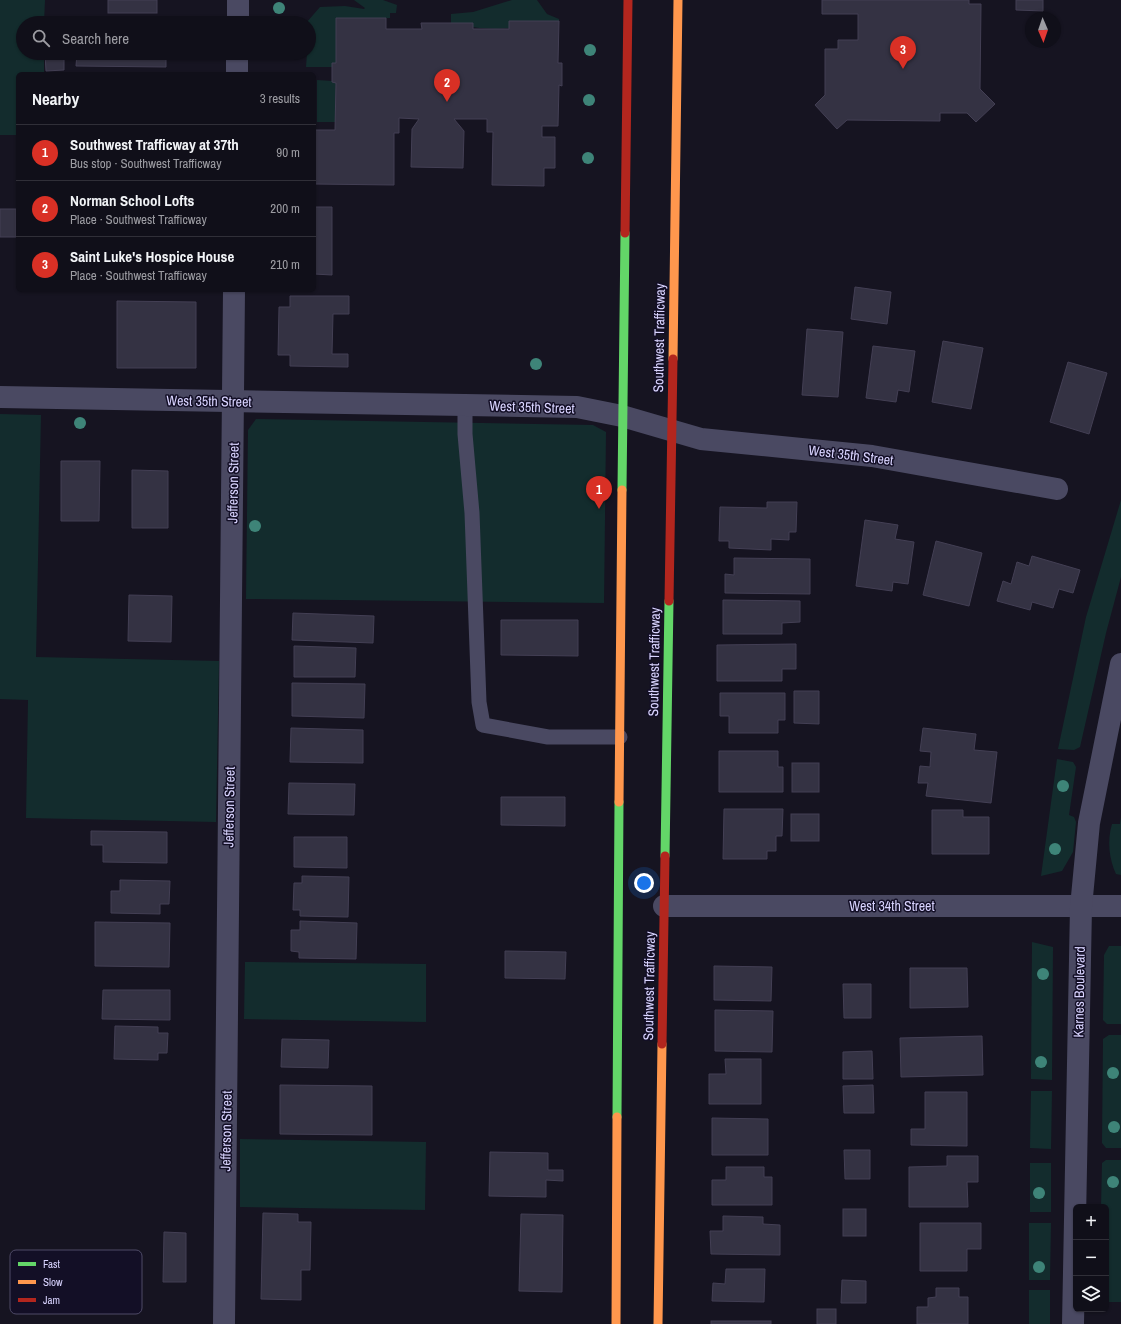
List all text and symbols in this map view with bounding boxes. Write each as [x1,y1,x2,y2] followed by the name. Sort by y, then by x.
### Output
[1025,12,1061,48] north arrow
[16,16,316,60] search box
[30,27,52,49] icon: search
[62,28,129,49] text: Search here
[890,36,916,69] pin: 3
[434,69,460,102] pin: 2
[32,87,79,110] text: Nearby
[260,90,300,107] text: 3 results
[70,134,239,155] text: Southwest Trafficway at 37th
[42,144,48,161] text: 1
[276,144,300,161] text: 90 m
[70,155,222,172] text: Bus stop · Southwest Trafficway
[70,190,194,211] text: Norman School Lofts
[42,200,48,217] text: 2
[270,200,300,217] text: 200 m
[70,211,207,228] text: Place · Southwest Trafficway
[70,246,234,267] text: Saint Luke's Hospice House
[42,256,48,273] text: 3
[270,256,300,273] text: 210 m
[70,267,207,284] text: Place · Southwest Trafficway
[649,283,669,393] street label: Southwest Trafficway
[166,391,252,411] street label: West 35th Street
[489,397,575,417] street label: West 35th Street
[808,441,894,469] street label: West 35th Street
[223,442,243,524] street label: Jefferson Street
[586,476,612,509] pin: 1
[644,607,664,717] street label: Southwest Trafficway
[219,766,239,848] street label: Jefferson Street
[634,873,654,893] your location
[849,897,935,915] street label: West 34th Street
[639,931,659,1041] street label: Southwest Trafficway
[1069,946,1089,1038] street label: Karnes Boulevard
[216,1090,236,1172] street label: Jefferson Street
[1073,1204,1109,1312] map controls
[1073,1204,1109,1240] button: +
[1073,1240,1109,1276] button: −
[10,1250,142,1314] legend
[43,1257,61,1271] text: Fast
[43,1275,63,1289] text: Slow
[1073,1276,1109,1312] button: layers
[43,1293,60,1307] text: Jam

